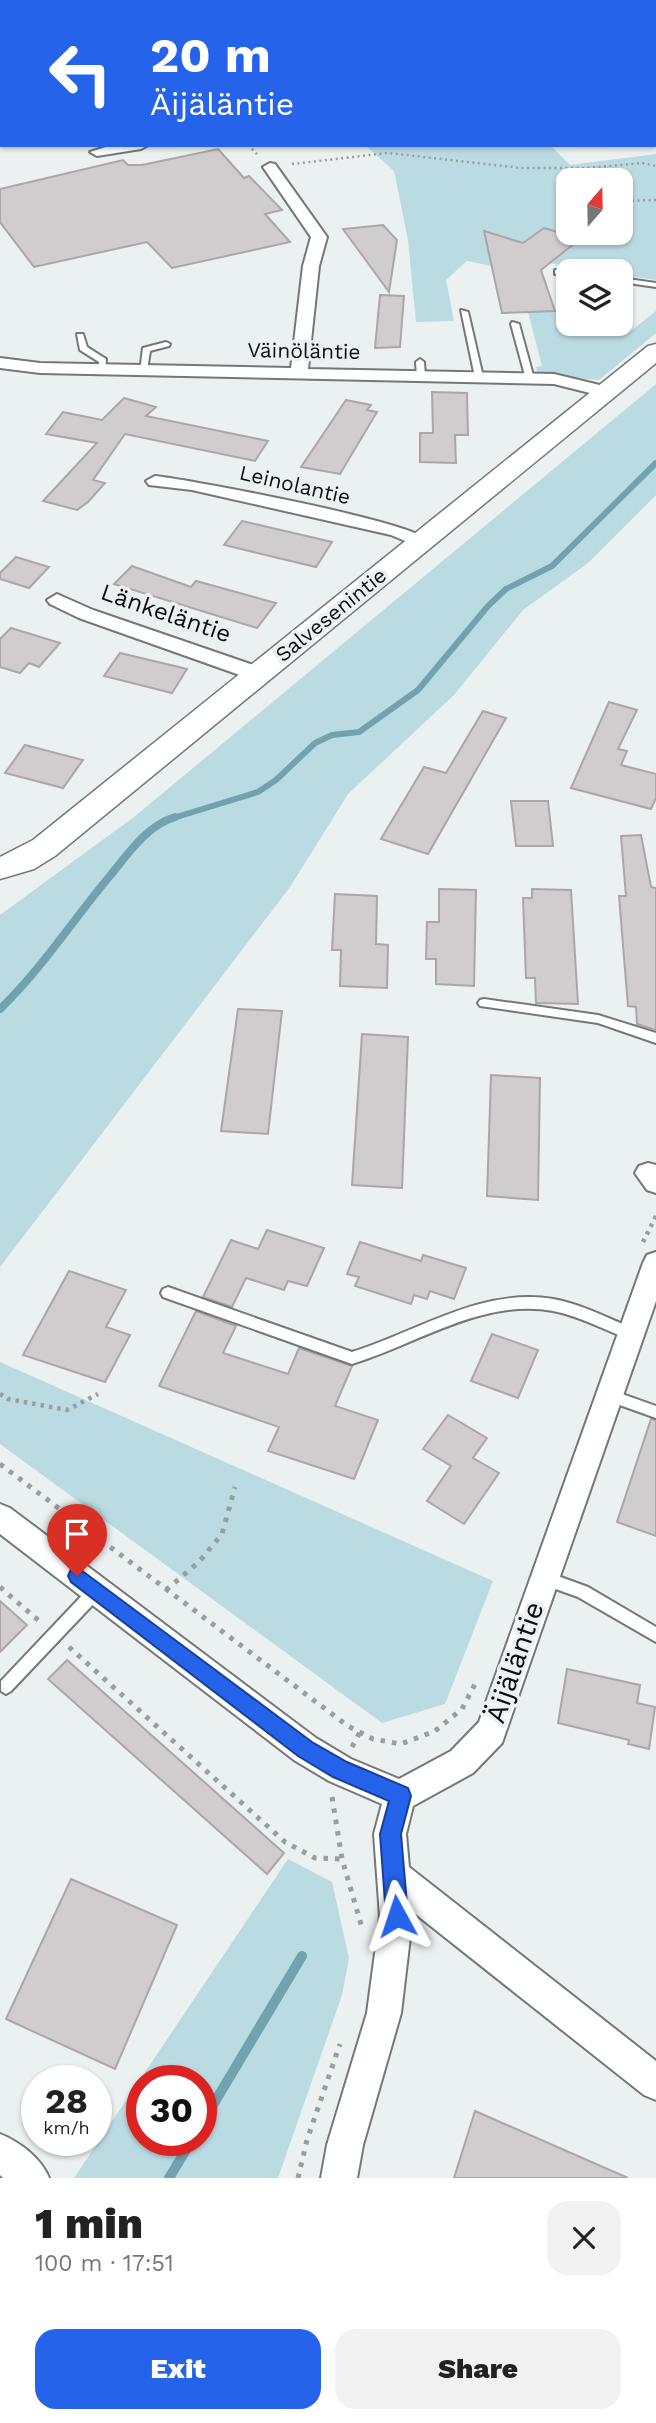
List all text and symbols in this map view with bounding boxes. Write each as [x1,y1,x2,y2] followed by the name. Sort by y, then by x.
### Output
[150,26,271,84] text: 20 m
[35,28,126,119] icon: left
[150,85,294,123] text: Äijäläntie
[556,168,634,245] north arrow
[556,168,633,336] map controls
[556,259,633,336] button: layers
[247,337,361,364] street label: Väinöläntie
[237,460,353,509] street label: Leinolantie
[270,562,391,667] street label: Salvesenintie
[97,578,235,648] street label: Länkeläntie
[47,1504,107,1576] pin
[58,1515,96,1553] icon: arrive
[478,1597,551,1727] street label: Äijäläntie
[360,1879,434,1953] position arrow
[126,2065,217,2156] speed limit sign: 30
[45,2080,88,2122] text: 28
[43,2117,90,2138] text: km/h
[35,2199,143,2248] text: 1 min
[547,2201,621,2275] button: close
[35,2250,174,2277] text: 100 m · 17:51
[35,2329,321,2409] button: Exit
[335,2329,621,2409] button: Share

